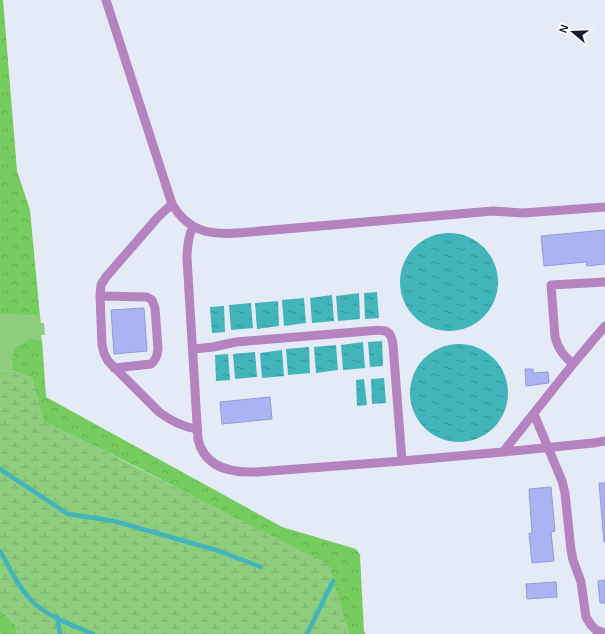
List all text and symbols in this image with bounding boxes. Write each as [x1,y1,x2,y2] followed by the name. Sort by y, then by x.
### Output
[553,12,593,52] north arrow
[557,23,571,34] text: N

